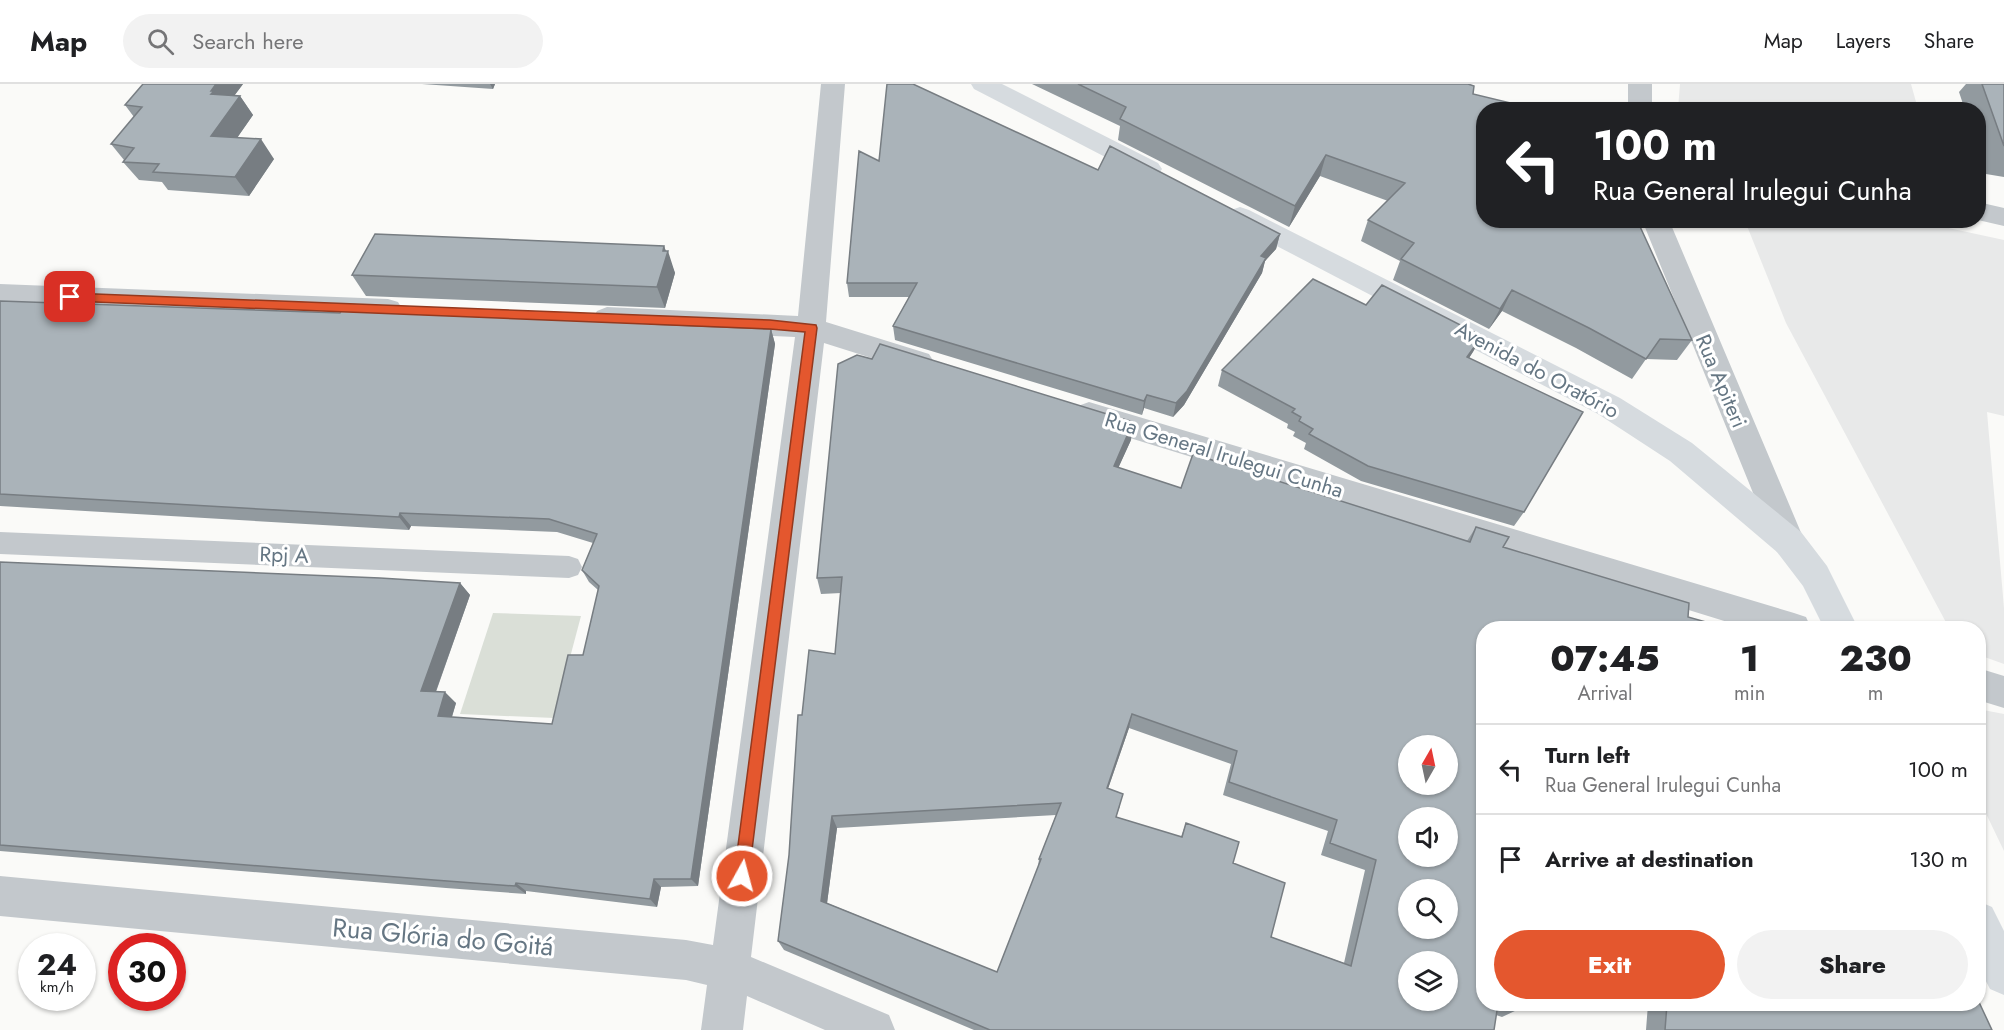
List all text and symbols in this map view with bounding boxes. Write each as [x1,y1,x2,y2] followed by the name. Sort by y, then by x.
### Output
[123,14,543,68] search box
[30,21,87,62] text: Map
[144,25,177,58] icon: search
[192,25,304,57] text: Search here
[1764,26,1803,56] text: Map
[1836,26,1891,56] text: Layers
[1924,26,1974,56] text: Share
[1593,115,1717,176] text: 100 m
[1494,126,1572,204] icon: left
[1593,171,1912,210] text: Rua General Irulegui Cunha
[44,271,95,322] pin
[53,280,86,313] icon: arrive
[1450,314,1624,426] street label: Avenida do Oratório
[1688,330,1754,432] street label: Rua Apiteri
[1101,404,1347,506] street label: Rua General Irulegui Cunha
[259,539,309,571] street label: Rpj A
[1550,632,1660,684] text: 07:45
[1740,632,1759,684] text: 1
[1840,632,1912,684] text: 230
[1577,679,1633,708] text: Arrival
[1734,679,1765,708] text: min
[1868,679,1883,708] text: m
[1398,735,1458,795] north arrow
[1398,735,1458,1011] map controls
[1545,739,1630,771] text: Turn left
[1494,753,1527,786] icon: left
[1908,753,1968,785] text: 100 m
[1545,771,1781,800] text: Rua General Irulegui Cunha
[1398,807,1458,867] button: sound
[1494,843,1527,876] icon: arrive
[1545,843,1754,875] text: Arrive at destination
[1909,843,1968,875] text: 130 m
[710,844,774,908] position arrow
[1398,879,1458,939] button: search
[331,908,555,966] street label: Rua Glória do Goitá
[1494,930,1725,999] button: Exit
[1737,930,1968,999] button: Share
[108,933,186,1011] speed limit sign: 30
[37,943,77,986] text: 24
[1398,951,1458,1011] button: layers
[40,976,74,998] text: km/h

